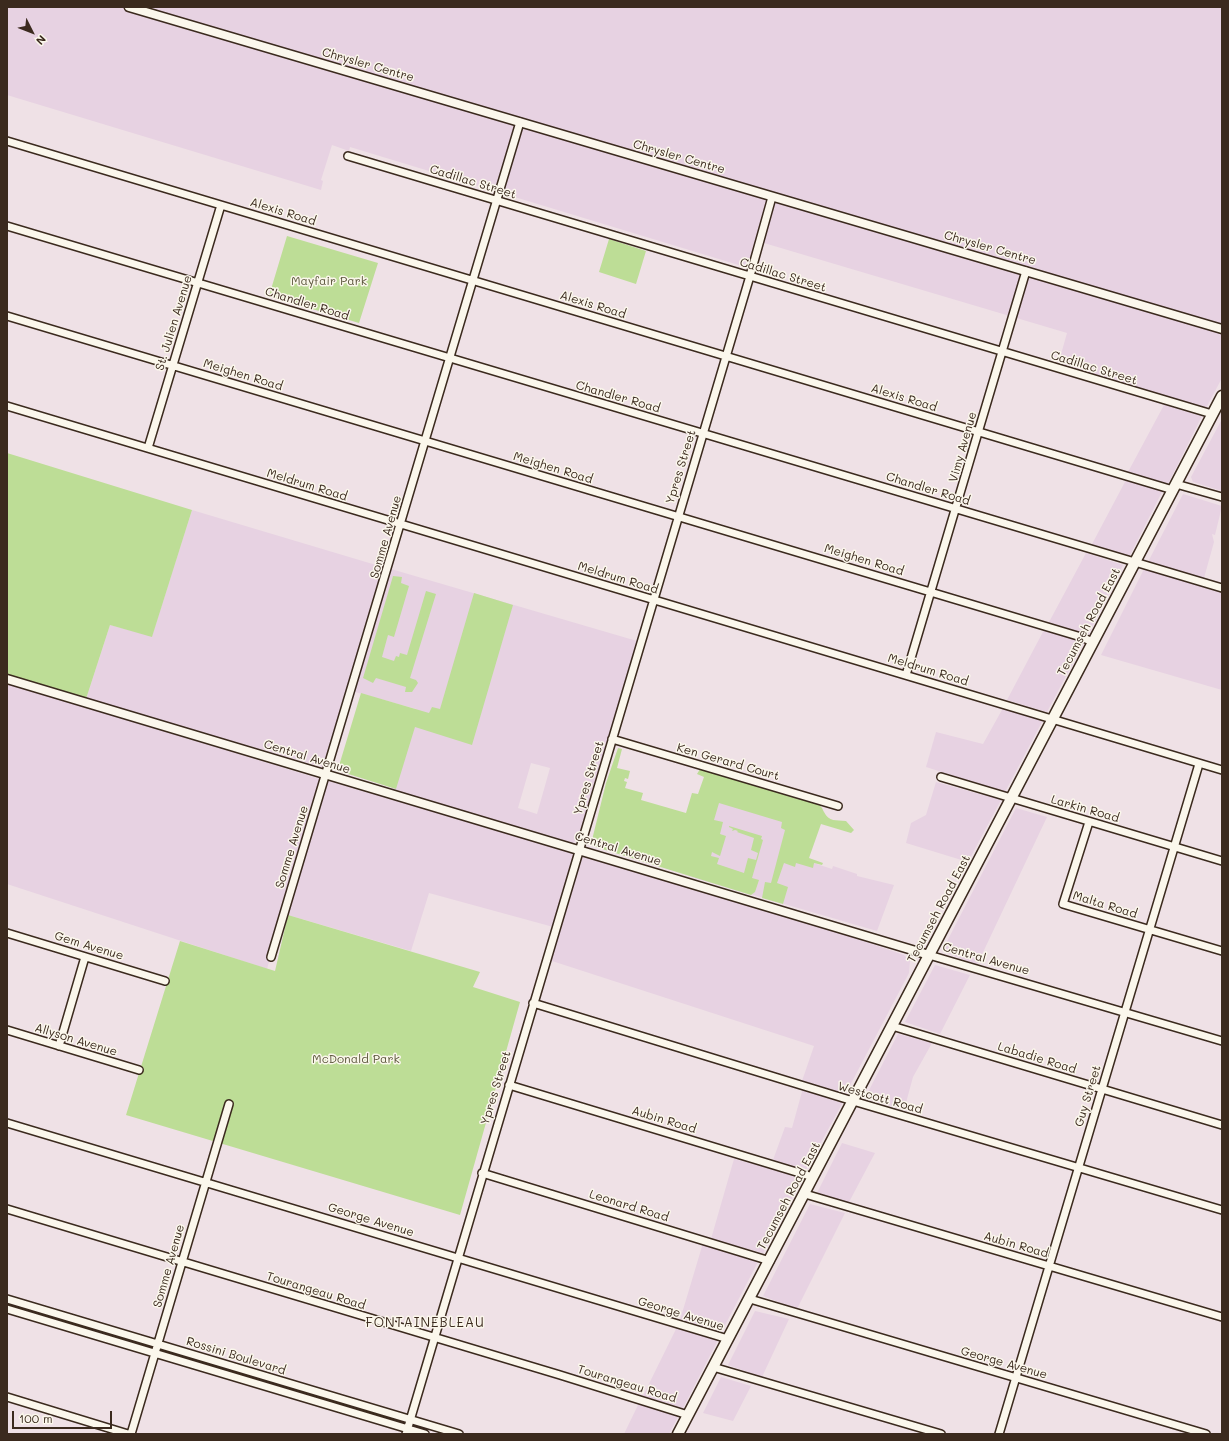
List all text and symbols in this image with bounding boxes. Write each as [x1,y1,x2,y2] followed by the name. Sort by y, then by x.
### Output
[12,12,52,52] north arrow
[33,32,50,48] text: N
[320,45,416,85] street label: Chrysler Centre
[631,137,727,177] street label: Chrysler Centre
[428,162,518,202] street label: Cadillac Street
[248,195,318,229] street label: Alexis Road
[942,228,1038,268] street label: Chrysler Centre
[738,255,828,295] street label: Cadillac Street
[153,274,195,372] street label: St. Julien Avenue
[291,274,367,288] park label: Mayfair Park
[263,284,351,324] street label: Chandler Road
[558,288,628,322] street label: Alexis Road
[1049,348,1139,388] street label: Cadillac Street
[202,356,284,394] street label: Meighen Road
[574,378,662,416] street label: Chandler Road
[869,381,939,415] street label: Alexis Road
[946,410,980,484] street label: Vimy Avenue
[663,428,699,506] street label: Ypres Street
[512,449,594,487] street label: Meighen Road
[265,466,349,504] street label: Meldrum Road
[884,469,972,509] street label: Chandler Road
[367,494,405,580] street label: Somme Avenue
[823,541,905,579] street label: Meighen Road
[576,559,660,597] street label: Meldrum Road
[1054,565,1124,679] street label: Tecumseh Road East
[886,651,970,689] street label: Meldrum Road
[262,737,352,777] street label: Central Avenue
[571,739,607,817] street label: Ypres Street
[675,740,781,784] street label: Ken Gerard Court
[1049,792,1121,826] street label: Larkin Road
[273,804,311,890] street label: Somme Avenue
[573,829,663,869] street label: Central Avenue
[904,852,974,966] street label: Tecumseh Road East
[1071,888,1139,922] street label: Malta Road
[53,929,125,963] street label: Gem Avenue
[941,940,1031,978] street label: Central Avenue
[33,1021,119,1059] street label: Allyson Avenue
[996,1039,1078,1077] street label: Labadie Road
[478,1049,514,1127] street label: Ypres Street
[312,1052,400,1066] park label: McDonald Park
[1072,1063,1104,1129] street label: Guy Street
[836,1079,924,1117] street label: Westcott Road
[630,1103,698,1137] street label: Aubin Road
[754,1139,824,1253] street label: Tecumseh Road East
[588,1187,670,1225] street label: Leonard Road
[326,1200,416,1240] street label: George Avenue
[150,1223,188,1309] street label: Somme Avenue
[982,1229,1050,1261] street label: Aubin Road
[265,1269,367,1313] street label: Tourangeau Road
[636,1294,726,1334] street label: George Avenue
[365,1315,485,1331] district label: FONTAINEBLEAU
[184,1334,288,1378] street label: Rossini Boulevard
[959,1344,1049,1382] street label: George Avenue
[576,1362,678,1406] street label: Tourangeau Road
[14,1403,114,1429] scale bar
[19,1410,53,1426] text: 100 m

